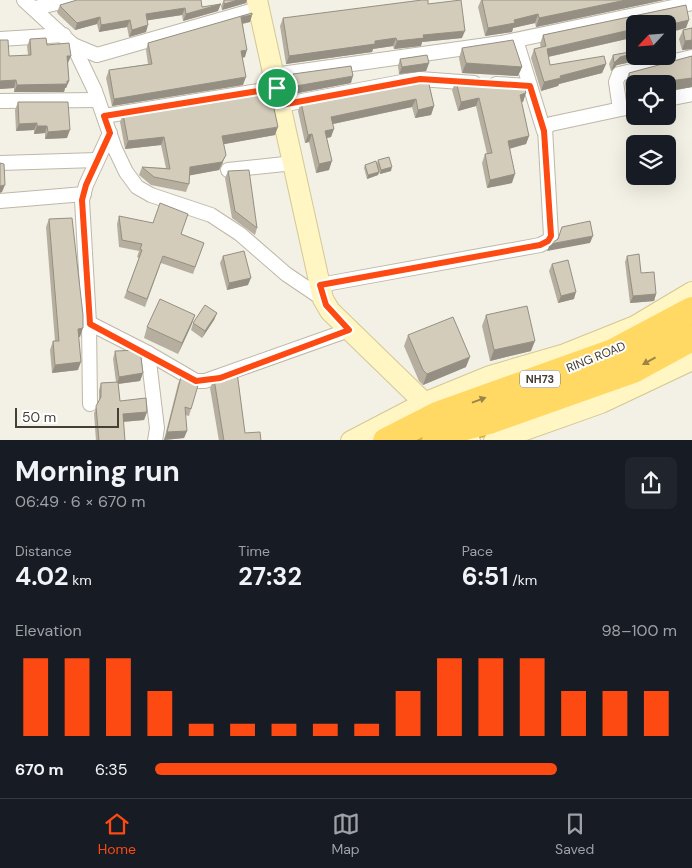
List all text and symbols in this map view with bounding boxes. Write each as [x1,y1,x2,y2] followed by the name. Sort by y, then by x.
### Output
[626,15,676,65] north arrow
[626,15,676,185] map controls
[256,67,298,109] pin
[263,74,291,102] icon: arrive
[626,75,676,125] button: locate
[626,135,676,185] button: layers
[564,338,628,376] street label: RING ROAD
[642,357,657,365] one-way arrow
[520,370,560,388] road number: NH73
[471,396,486,403] one-way arrow
[15,406,119,429] scale bar
[22,408,56,426] text: 50 m
[15,453,180,490] text: Morning run
[625,457,677,509] button: share
[15,491,145,512] text: 06:49 · 6 × 670 m
[15,542,72,560] text: Distance
[238,542,270,560] text: Time
[462,542,493,560] text: Pace
[15,560,68,593] text: 4.02
[238,560,302,593] text: 27:32
[462,560,509,593] text: 6:51
[68,571,92,589] text: km
[509,571,537,589] text: /km
[15,620,82,641] text: Elevation
[601,620,677,641] text: 98–100 m
[15,759,64,780] text: 670 m
[95,759,128,780] text: 6:35
[98,810,136,858] tab: Home
[331,810,360,858] tab: Map
[555,810,594,858] tab: Saved

